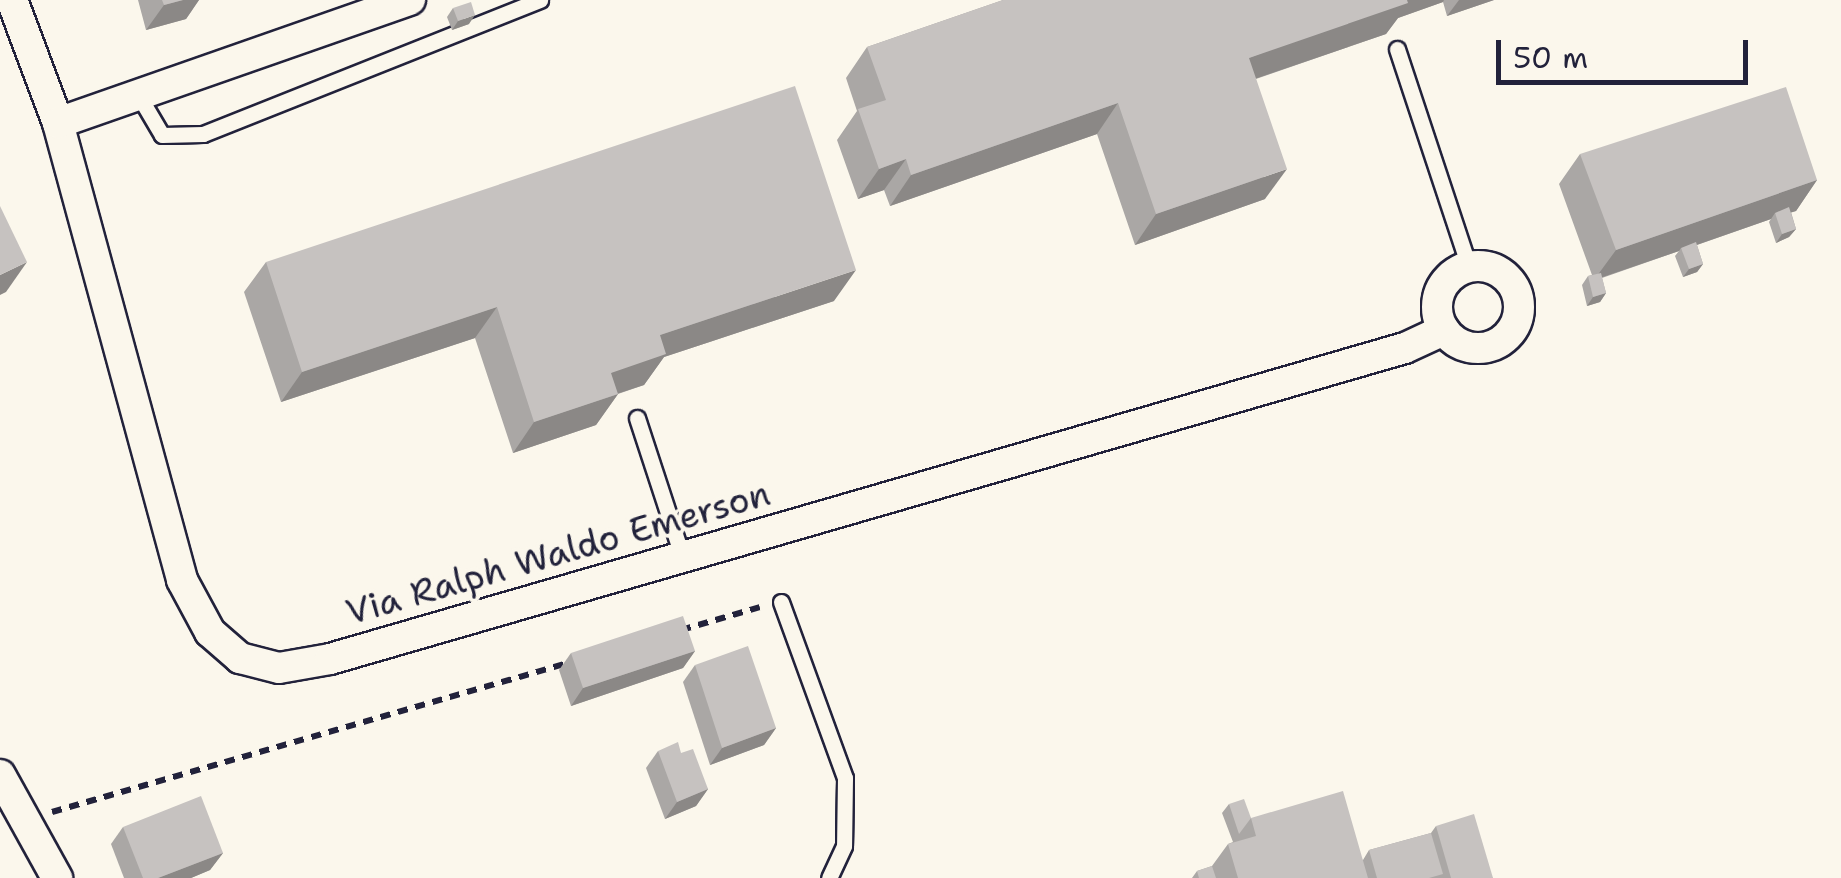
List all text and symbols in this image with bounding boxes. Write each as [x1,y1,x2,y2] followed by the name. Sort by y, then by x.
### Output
[1501,20,1754,82] scale bar
[1513,37,1588,78] text: 50 m
[341,472,775,634] street label: Via Ralph Waldo Emerson

